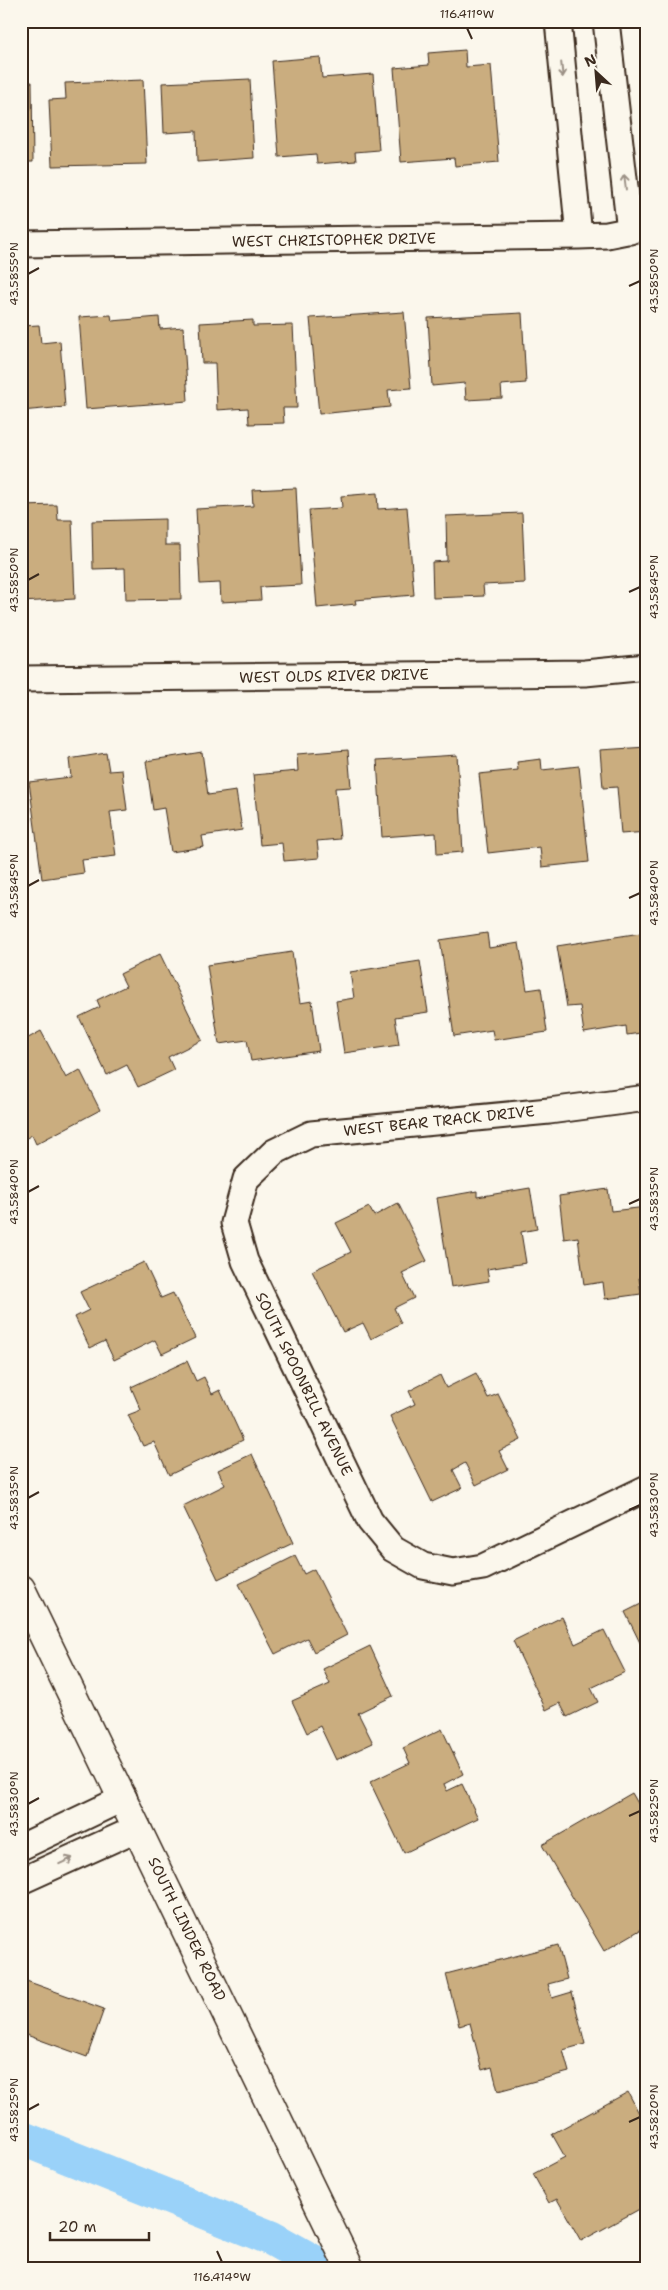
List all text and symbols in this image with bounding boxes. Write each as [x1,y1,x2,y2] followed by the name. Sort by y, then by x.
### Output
[440,6,494,22] text: 116.411°W
[570,48,620,98] north arrow
[581,50,599,71] text: N
[558,61,567,77] one-way arrow
[620,175,630,191] one-way arrow
[232,228,436,252] street label: WEST CHRISTOPHER DRIVE
[6,242,22,306] text: 43.5855°N
[646,249,662,313] text: 43.5850°N
[6,548,22,612] text: 43.5850°N
[646,555,662,619] text: 43.5845°N
[239,664,429,688] street label: WEST OLDS RIVER DRIVE
[6,854,22,918] text: 43.5845°N
[646,860,662,926] text: 43.5840°N
[342,1101,536,1141] street label: WEST BEAR TRACK DRIVE
[6,1159,22,1225] text: 43.5840°N
[646,1167,662,1231] text: 43.5835°N
[251,1289,357,1479] street label: SOUTH SPOONBILL AVENUE
[6,1466,22,1530] text: 43.5835°N
[646,1472,662,1538] text: 43.5830°N
[6,1771,22,1837] text: 43.5830°N
[646,1779,662,1843] text: 43.5825°N
[143,1854,231,2004] street label: SOUTH LINDER ROAD
[58,1856,73,1866] one-way arrow
[6,2078,22,2142] text: 43.5825°N
[646,2084,662,2150] text: 43.5820°N
[50,2210,149,2242] scale bar
[58,2217,97,2237] text: 20 m
[193,2269,251,2285] text: 116.414°W

